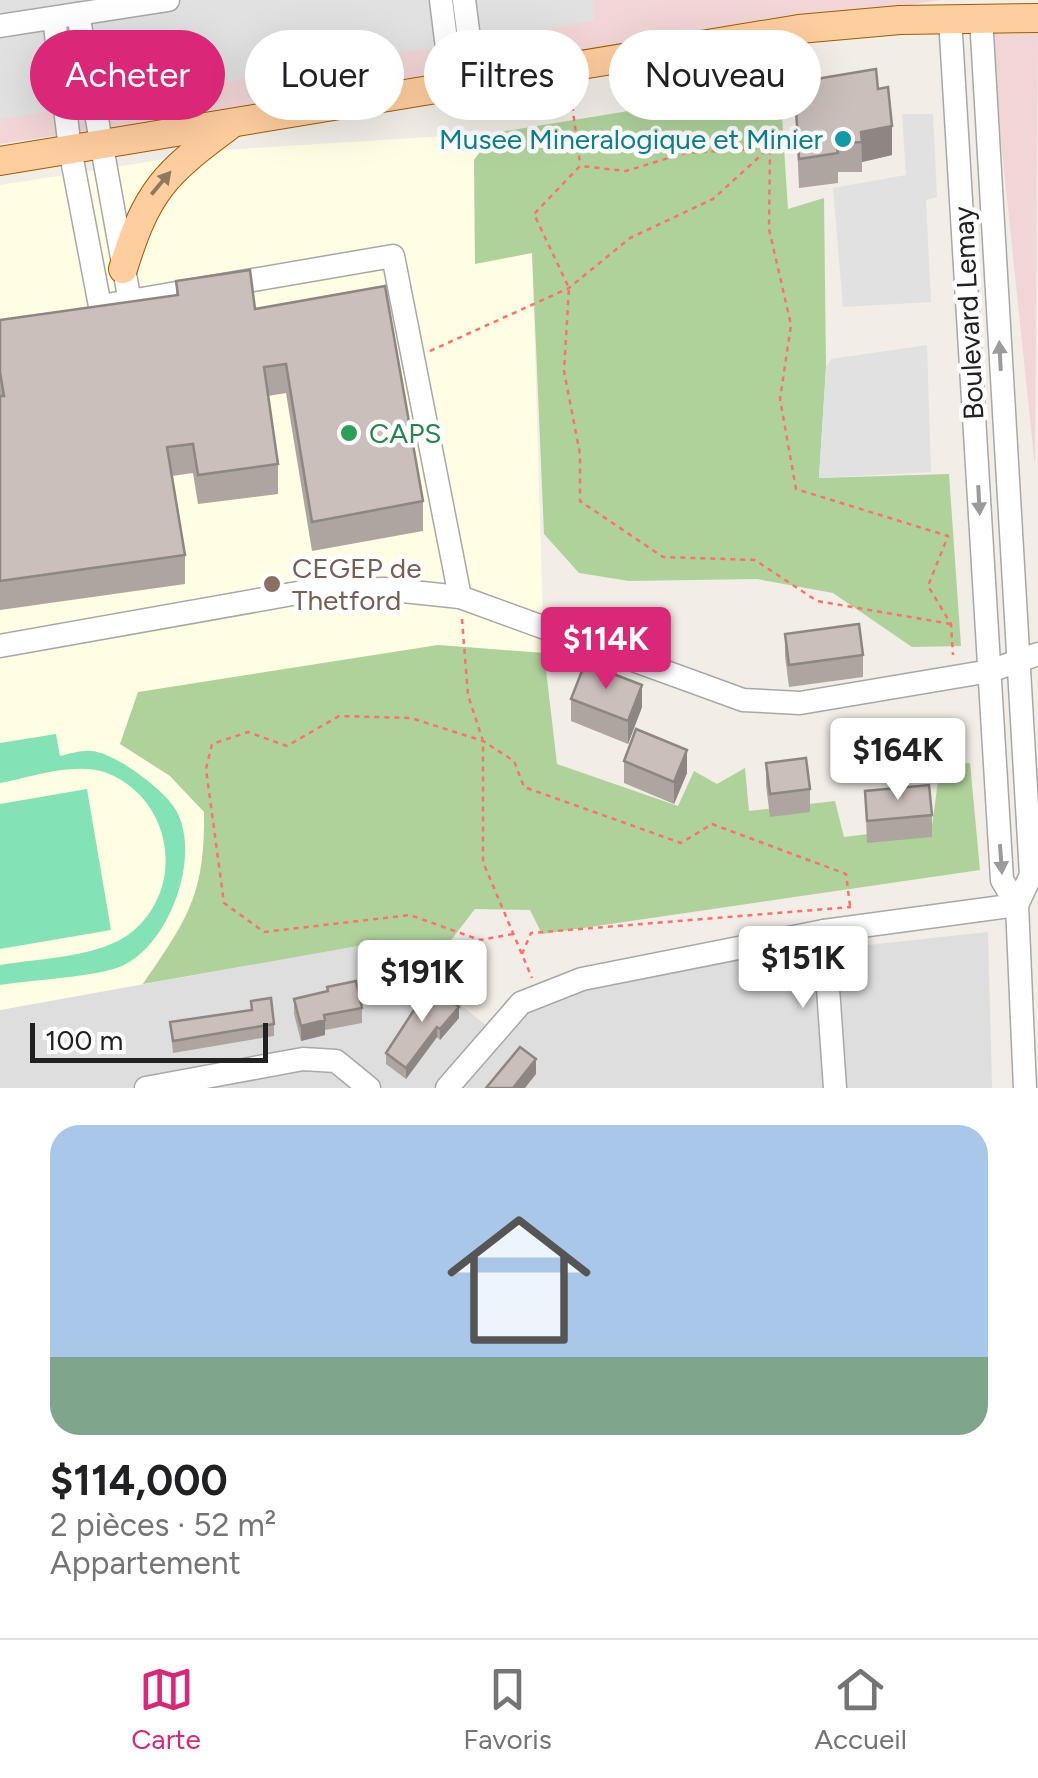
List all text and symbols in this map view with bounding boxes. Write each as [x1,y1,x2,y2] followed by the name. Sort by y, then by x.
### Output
[30,30,225,120] chip: Acheter
[245,30,404,120] chip: Louer
[424,30,589,120] chip: Filtres
[609,30,821,120] chip: Nouveau
[439,122,824,156] place label: Musee Mineralogique et Minier
[832,128,854,150] marker: Musee Mineralogique et Minier
[150,171,172,196] one-way arrow
[945,205,991,421] street label: Boulevard Lemay
[992,339,1008,371] one-way arrow
[369,416,442,450] place label: CAPS
[338,422,360,444] marker: CAPS
[971,485,987,517] one-way arrow
[292,551,421,617] place label: CEGEP de Thetford
[261,573,283,595] marker: CEGEP de Thetford
[536,607,676,692] pin: $114K
[563,620,649,658] text: $114K
[828,718,968,803] pin: $164K
[852,731,944,769] text: $164K
[993,844,1009,876] one-way arrow
[733,926,873,1011] pin: $151K
[761,939,845,977] text: $151K
[352,940,492,1025] pin: $191K
[380,953,464,991] text: $191K
[30,1018,268,1062] scale bar
[45,1023,123,1057] text: 100 m
[429,1190,609,1370] icon: home
[50,1455,228,1506] text: $114,000
[50,1506,276,1544] text: 2 pièces · 52 m²
[50,1544,241,1582] text: Appartement
[131,1662,201,1756] tab: Carte
[463,1662,552,1756] tab: Favoris
[814,1662,907,1756] tab: Accueil

